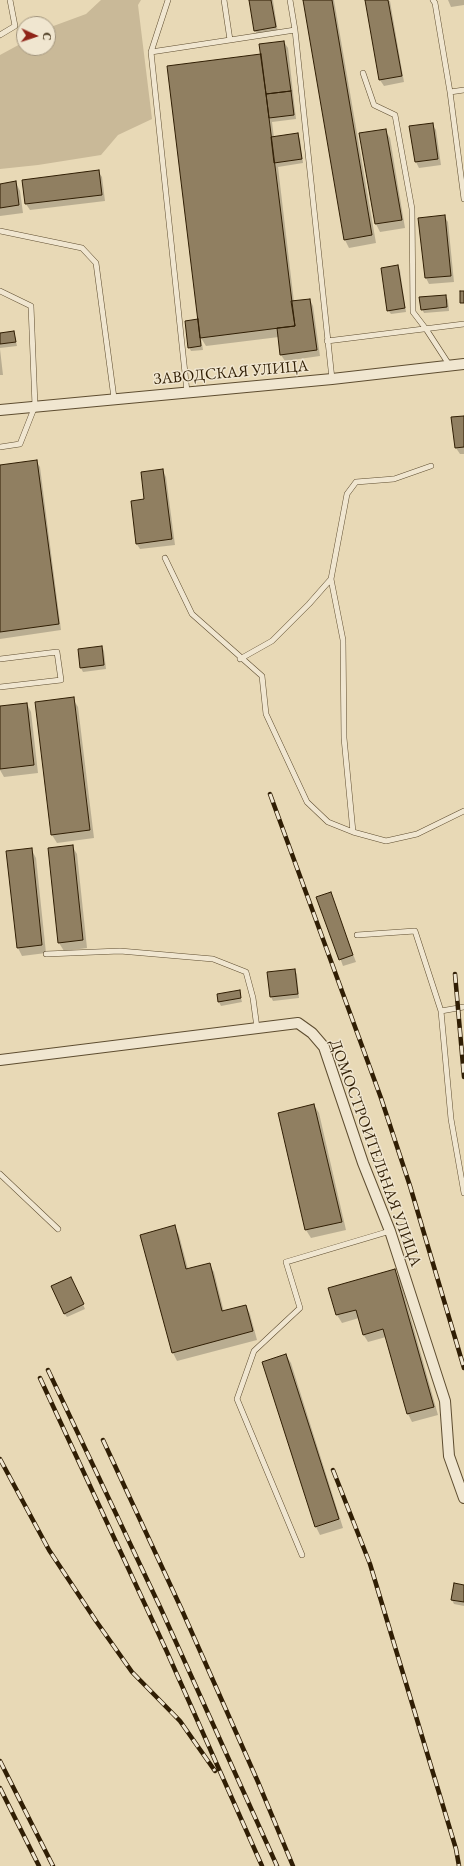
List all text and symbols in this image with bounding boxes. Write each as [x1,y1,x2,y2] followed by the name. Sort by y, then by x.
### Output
[16,16,56,56] north arrow
[40,32,54,41] text: С
[153,357,309,389] street label: ЗАВОДСКАЯ УЛИЦА
[325,1037,425,1269] street label: ДОМОСТРОИТЕЛЬНАЯ УЛИЦА

